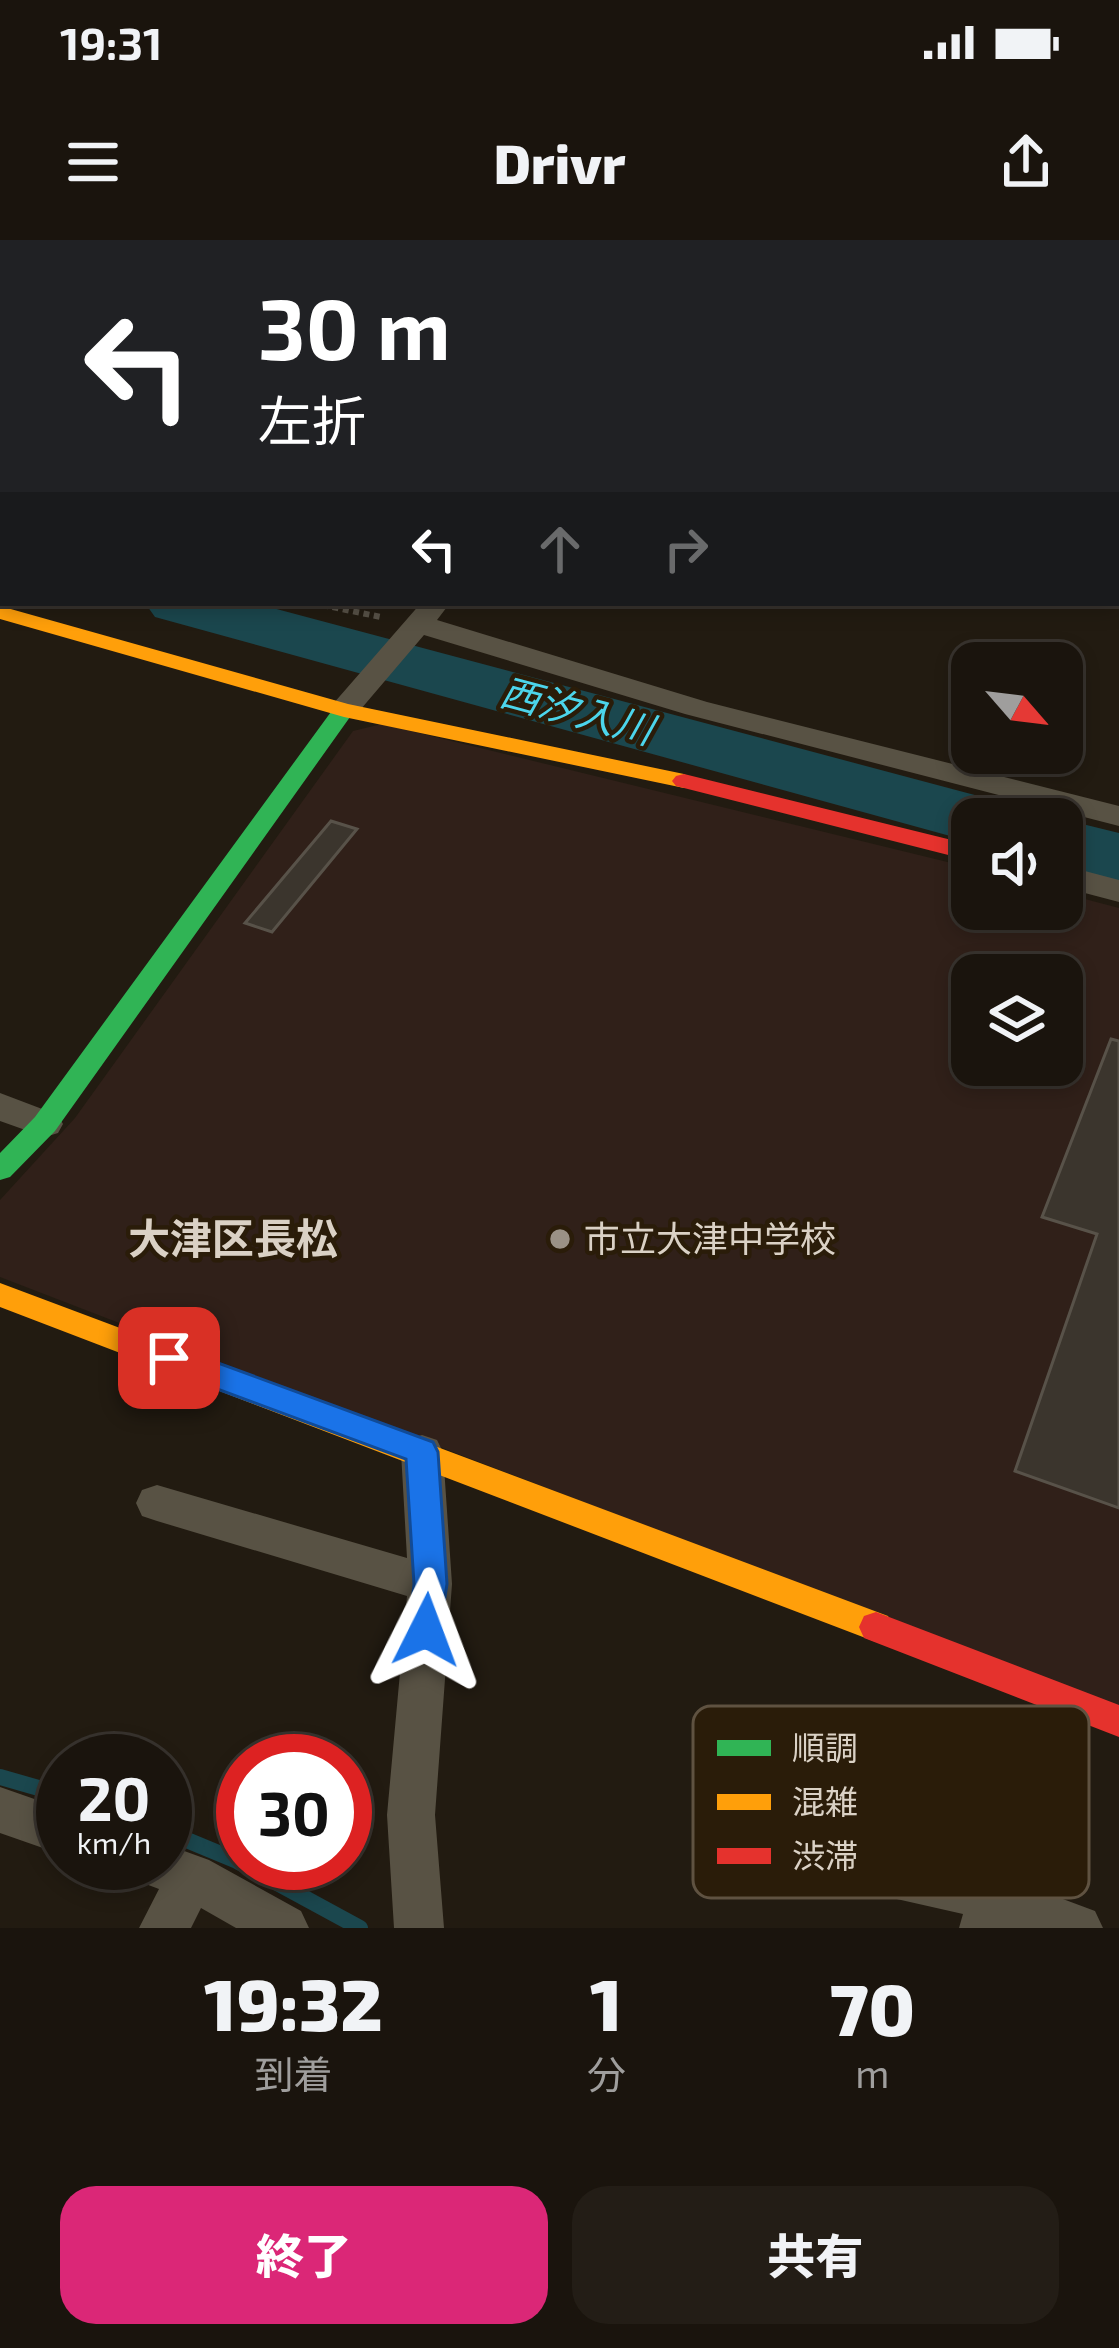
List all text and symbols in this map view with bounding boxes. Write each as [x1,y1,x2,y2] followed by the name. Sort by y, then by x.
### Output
[60,15,163,69] text: 19:31
[60,129,126,195] icon: menu
[993,129,1059,195] icon: share
[493,130,626,195] text: Drivr
[258,276,451,377] text: 30 m
[60,288,216,444] icon: left
[258,387,366,452] text: 左折
[401,516,467,582] icon: left
[527,516,593,582] icon: ahead
[653,516,719,582] icon: right
[951,642,1083,774] north arrow
[951,642,1083,1086] map controls
[496,667,663,753] water label: 西汐入川
[951,798,1083,930] button: sound
[951,954,1083,1086] button: layers
[128,1212,338,1262] district label: 大津区長松
[584,1216,836,1259] place label: 市立大津中学校
[547,1226,573,1252] marker: 市立大津中学校
[118,1307,220,1409] pin
[136,1325,202,1391] icon: arrive
[363,1567,489,1693] position arrow
[693,1706,1089,1898] legend
[792,1727,858,1767] text: 順調
[216,1734,372,1890] speed limit sign: 30
[78,1761,150,1833] text: 20
[792,1781,858,1821] text: 混雑
[77,1824,151,1860] text: km/h
[792,1835,858,1875] text: 渋滞
[204,1959,383,2045] text: 19:32
[590,1959,623,2045] text: 1
[830,1964,915,2050] text: 70
[855,2049,889,2096] text: m
[254,2050,332,2097] text: 到着
[587,2050,626,2097] text: 分
[60,2186,548,2324] button: 終了
[572,2186,1059,2324] button: 共有

